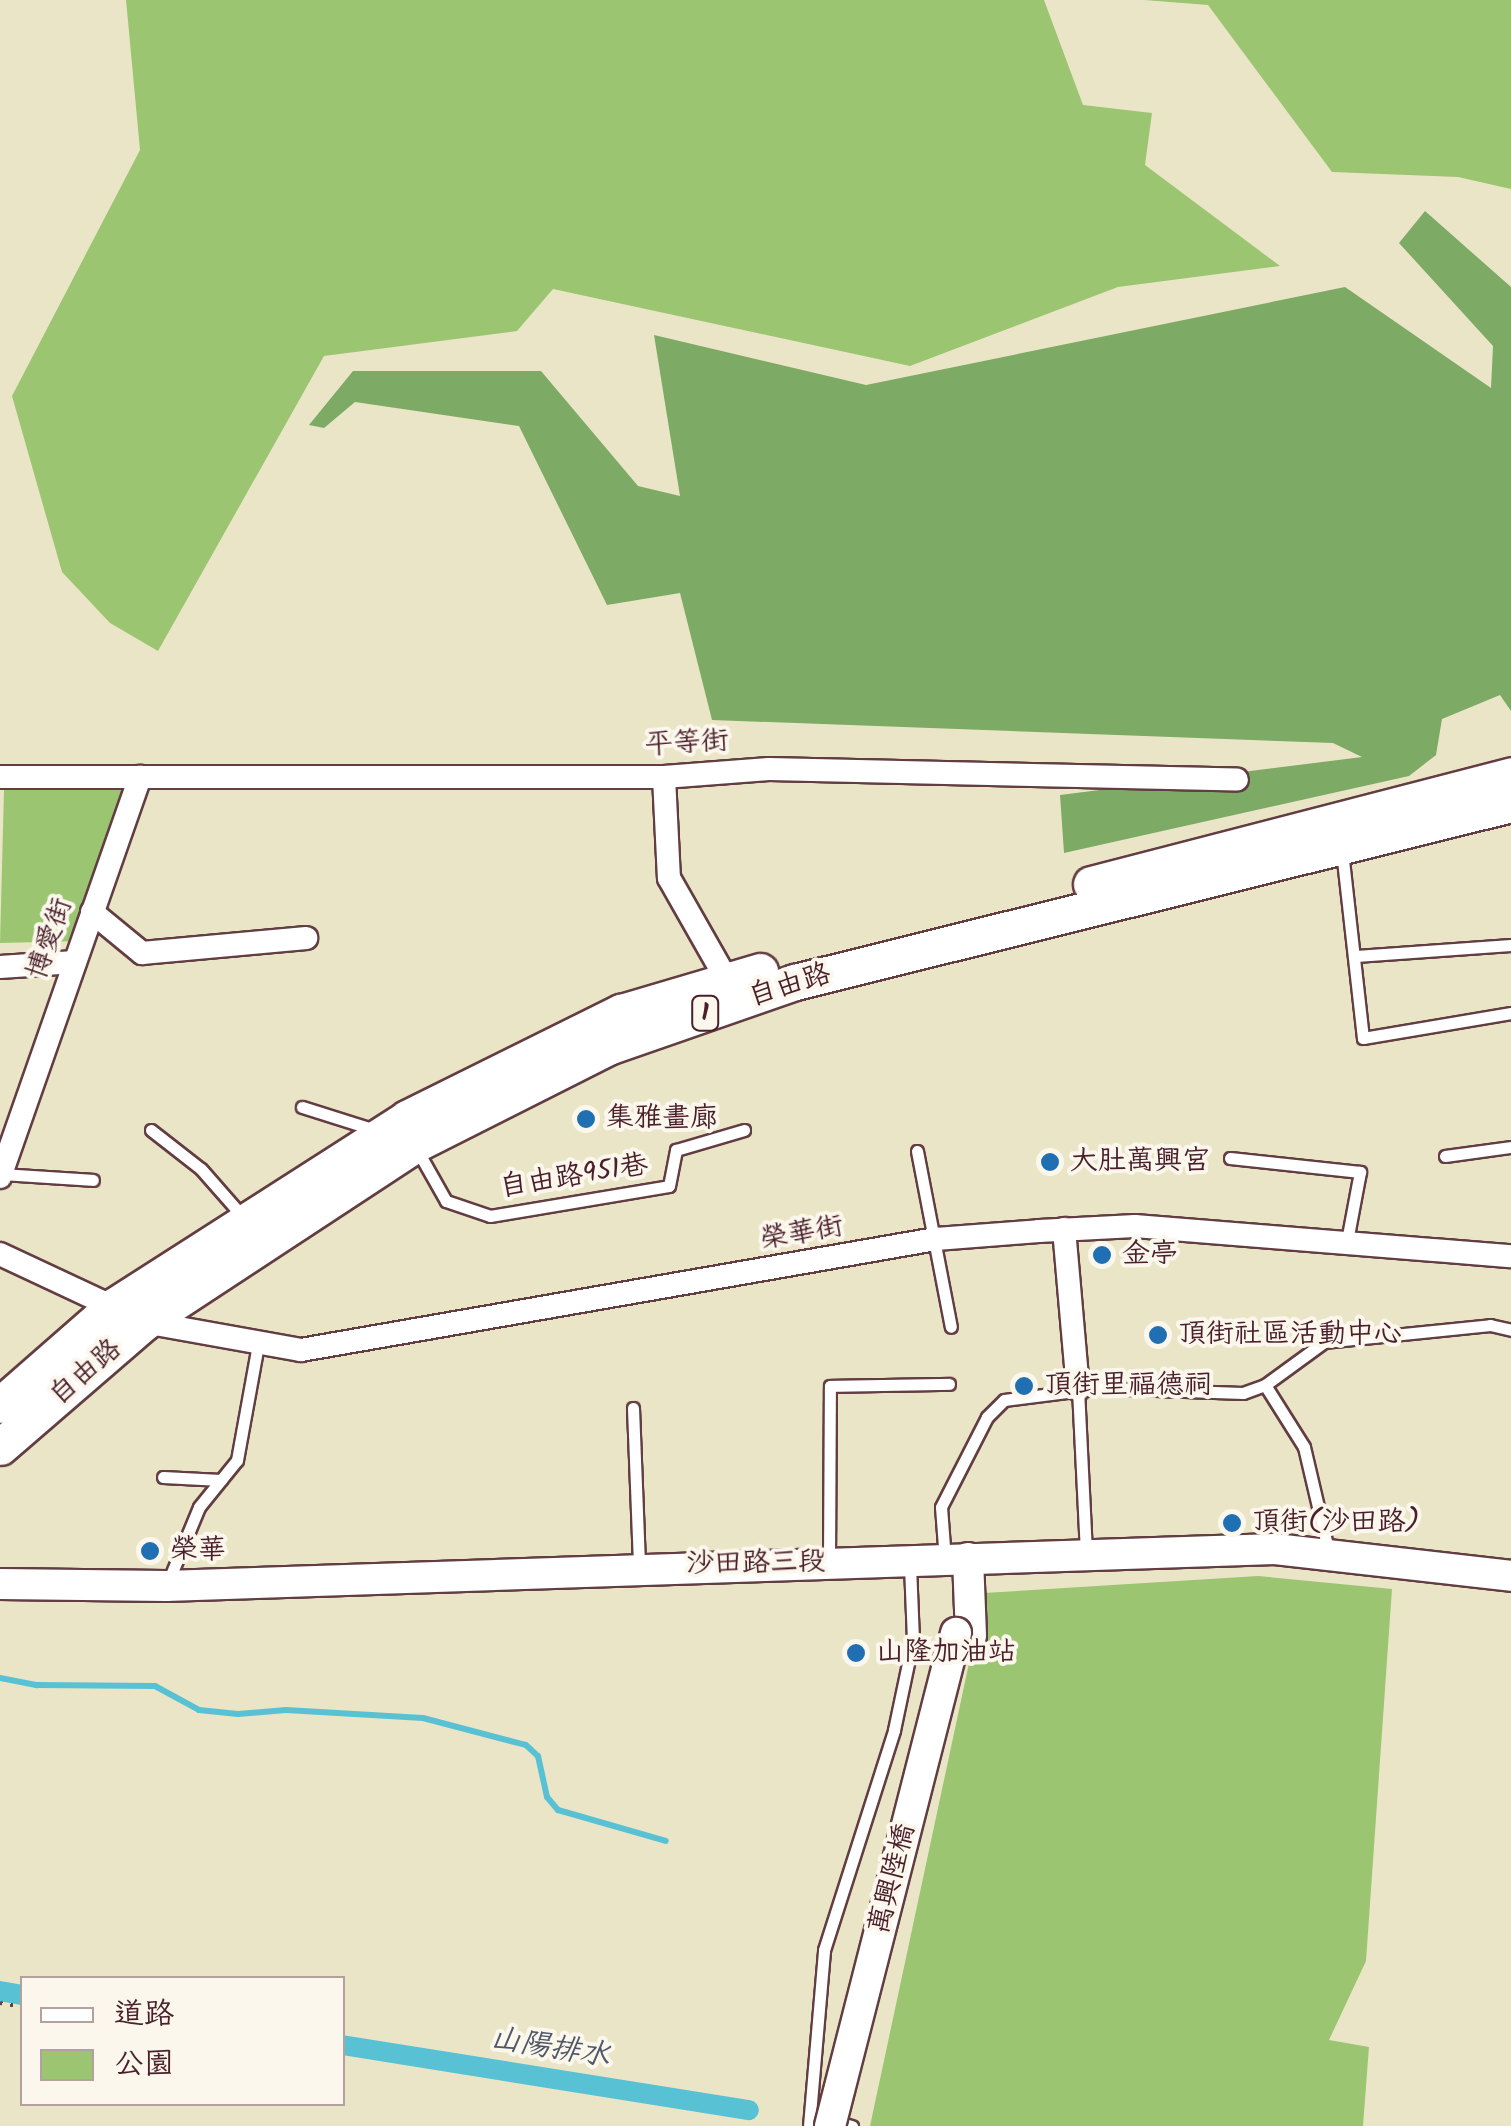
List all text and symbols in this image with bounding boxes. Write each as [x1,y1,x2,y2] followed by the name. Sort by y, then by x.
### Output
[644,725,730,763] street label: 平等街
[21,894,81,984] street label: 博愛街
[745,958,835,1014] street label: 自由路
[690,993,720,1033] road number: 1
[606,1102,718,1136] place label: 集雅畫廊
[575,1108,597,1130] marker: 集雅畫廊
[1070,1145,1210,1179] place label: 大肚萬興宮
[498,1149,650,1205] street label: 自由路951巷
[1039,1151,1061,1173] marker: 大肚萬興宮
[758,1210,846,1258] street label: 榮華街
[1122,1238,1178,1272] place label: 金亭
[1091,1244,1113,1266] marker: 金亭
[1178,1318,1402,1352] place label: 頂街社區活動中心
[1147,1324,1169,1346] marker: 頂街社區活動中心
[43,1333,129,1413] street label: 自由路
[1044,1369,1212,1403] place label: 頂街里福德祠
[1013,1375,1035,1397] marker: 頂街里福德祠
[1252,1506,1420,1540] place label: 頂街(沙田路)
[1221,1512,1243,1534] marker: 頂街(沙田路)
[170,1534,226,1568] place label: 榮華
[139,1540,161,1562] marker: 榮華
[686,1546,826,1582] street label: 沙田路三段
[876,1636,1016,1670] place label: 山隆加油站
[845,1642,867,1664] marker: 山隆加油站
[863,1821,923,1937] street label: 萬興陸橋
[20,1976,345,2106] legend
[114,1991,174,2039] text: 道路
[488,2021,612,2075] water label: 山陽排水
[114,2041,174,2089] text: 公園

